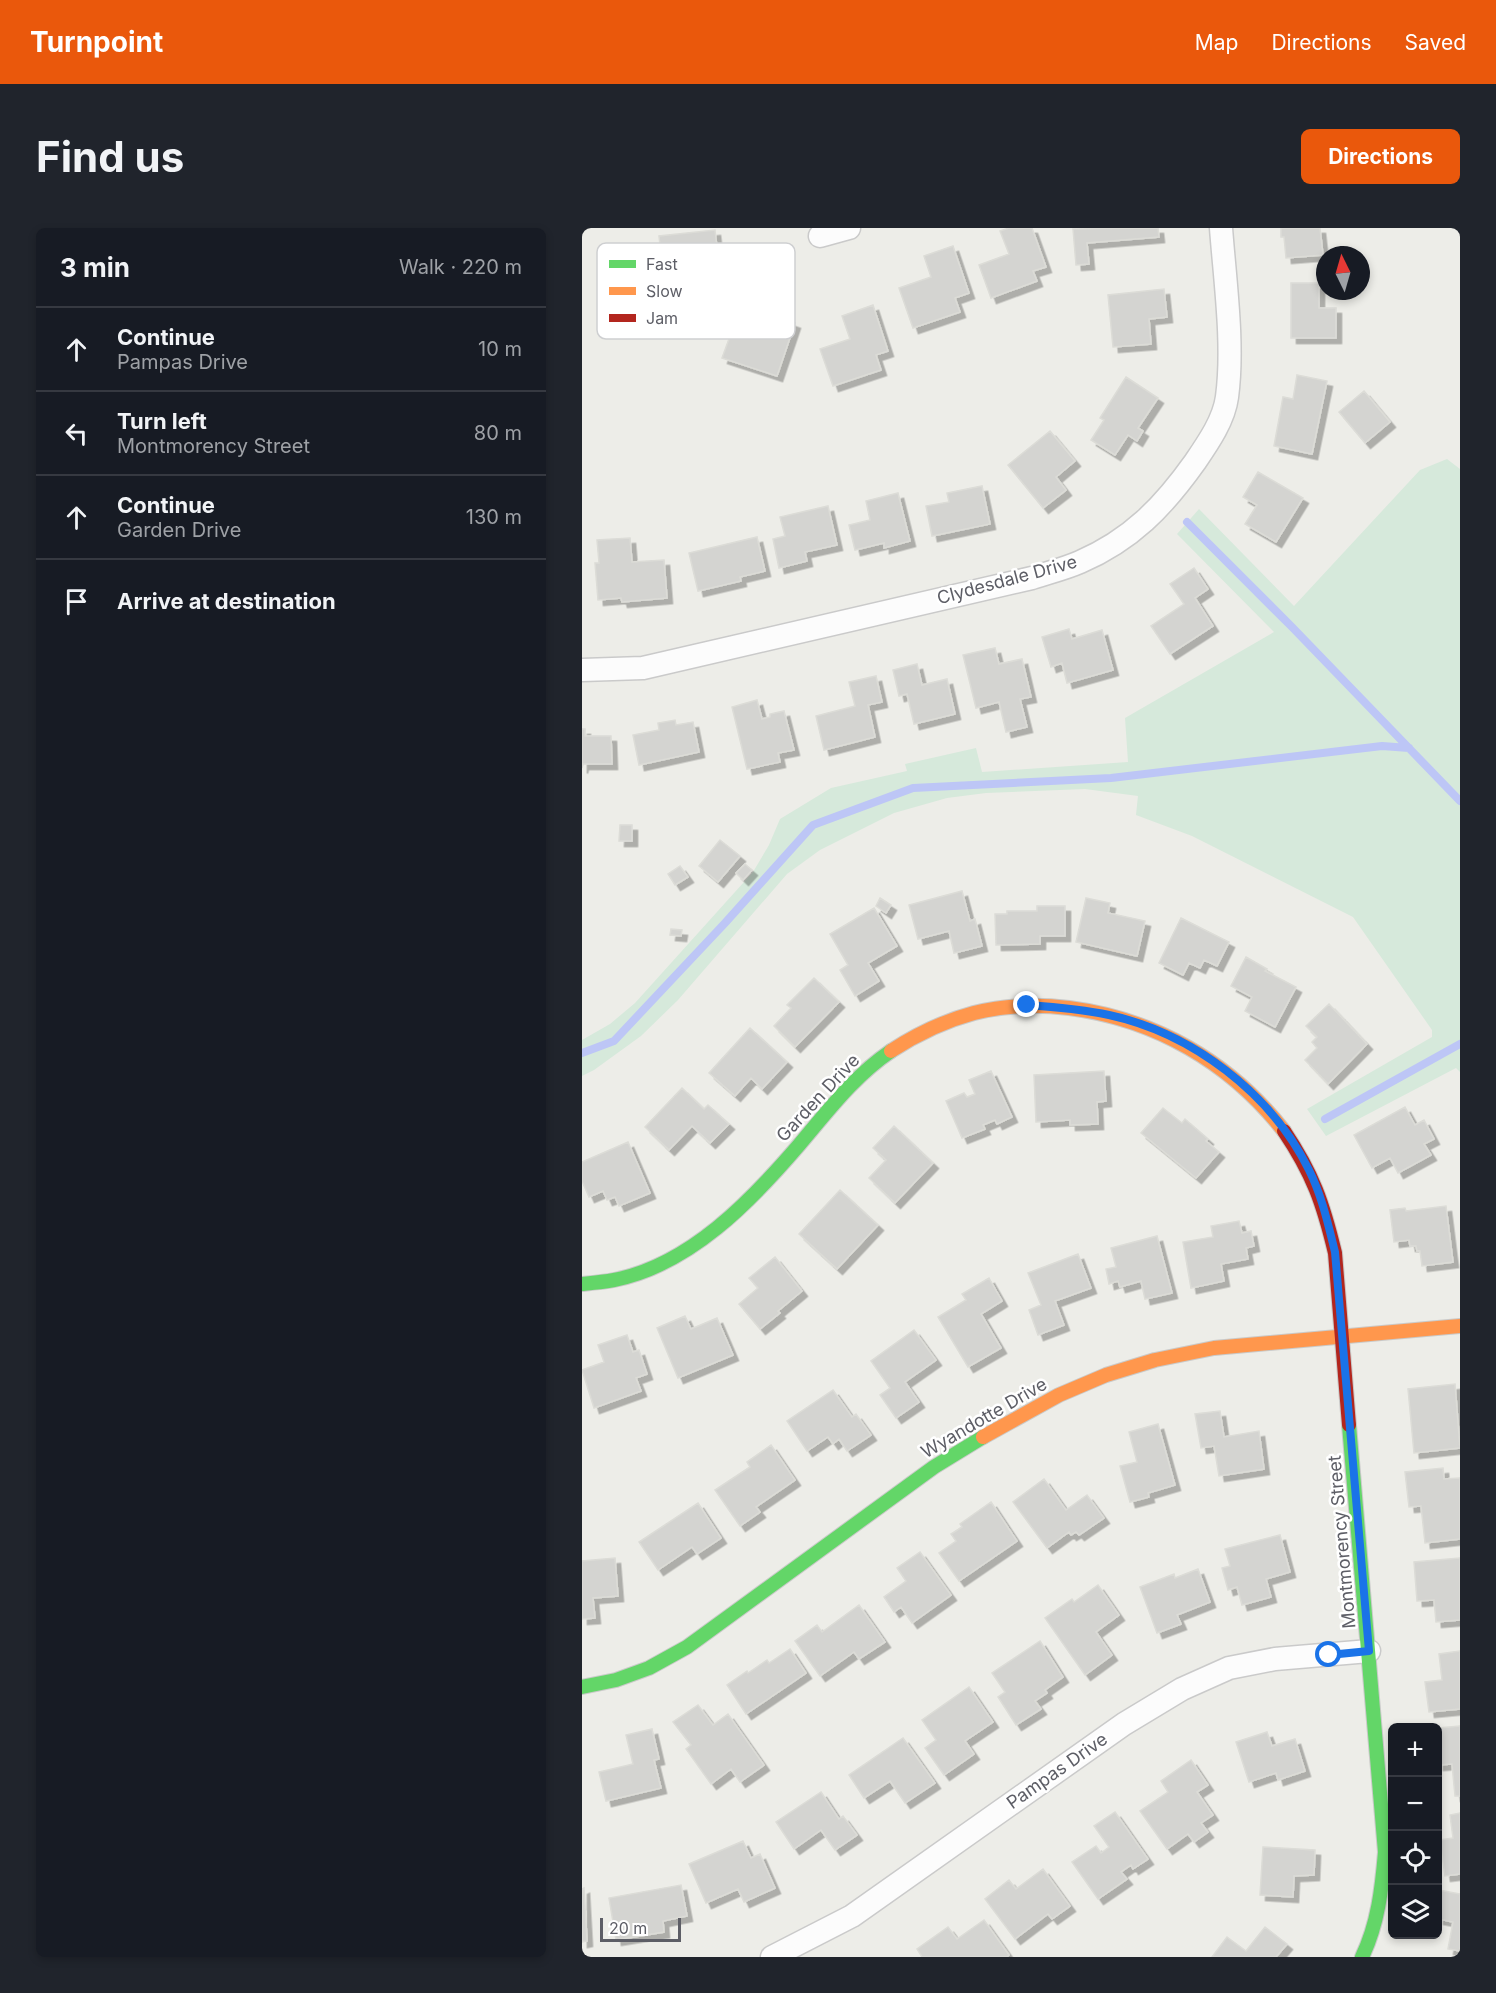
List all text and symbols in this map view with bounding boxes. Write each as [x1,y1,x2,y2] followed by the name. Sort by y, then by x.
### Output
[30,25,163,59] text: Turnpoint
[1195,30,1238,55] text: Map
[1271,30,1372,55] text: Directions
[1405,30,1466,55] text: Saved
[1301,129,1460,184] button: Directions
[36,131,184,182] text: Find us
[597,243,795,339] legend
[1316,246,1370,300] north arrow
[60,252,130,283] text: 3 min
[646,254,678,274] text: Fast
[399,255,522,279] text: Walk · 220 m
[646,281,683,301] text: Slow
[646,308,678,328] text: Jam
[117,324,215,350] text: Continue
[60,333,93,366] icon: ahead
[478,337,522,361] text: 10 m
[117,350,248,374] text: Pampas Drive
[117,408,207,434] text: Turn left
[60,417,93,450] icon: left
[474,421,522,445] text: 80 m
[117,434,310,458] text: Montmorency Street
[117,492,215,518] text: Continue
[60,501,93,534] icon: ahead
[466,505,522,529] text: 130 m
[117,518,241,542] text: Garden Drive
[935,551,1079,608] street label: Clydesdale Drive
[60,585,93,618] icon: arrive
[117,588,336,614] text: Arrive at destination
[1013,991,1039,1017] route end
[772,1050,863,1146] street label: Garden Drive
[917,1373,1050,1462] street label: Wyandotte Drive
[1323,1455,1360,1629] street label: Montmorency Street
[1315,1641,1341,1667] route start
[1388,1723,1442,1939] map controls
[1388,1723,1442,1777] button: +
[1002,1728,1111,1813] street label: Pampas Drive
[1388,1777,1442,1831] button: −
[1388,1831,1442,1885] button: locate
[1388,1885,1442,1939] button: layers
[600,1915,681,1942] scale bar
[609,1918,647,1938] text: 20 m

